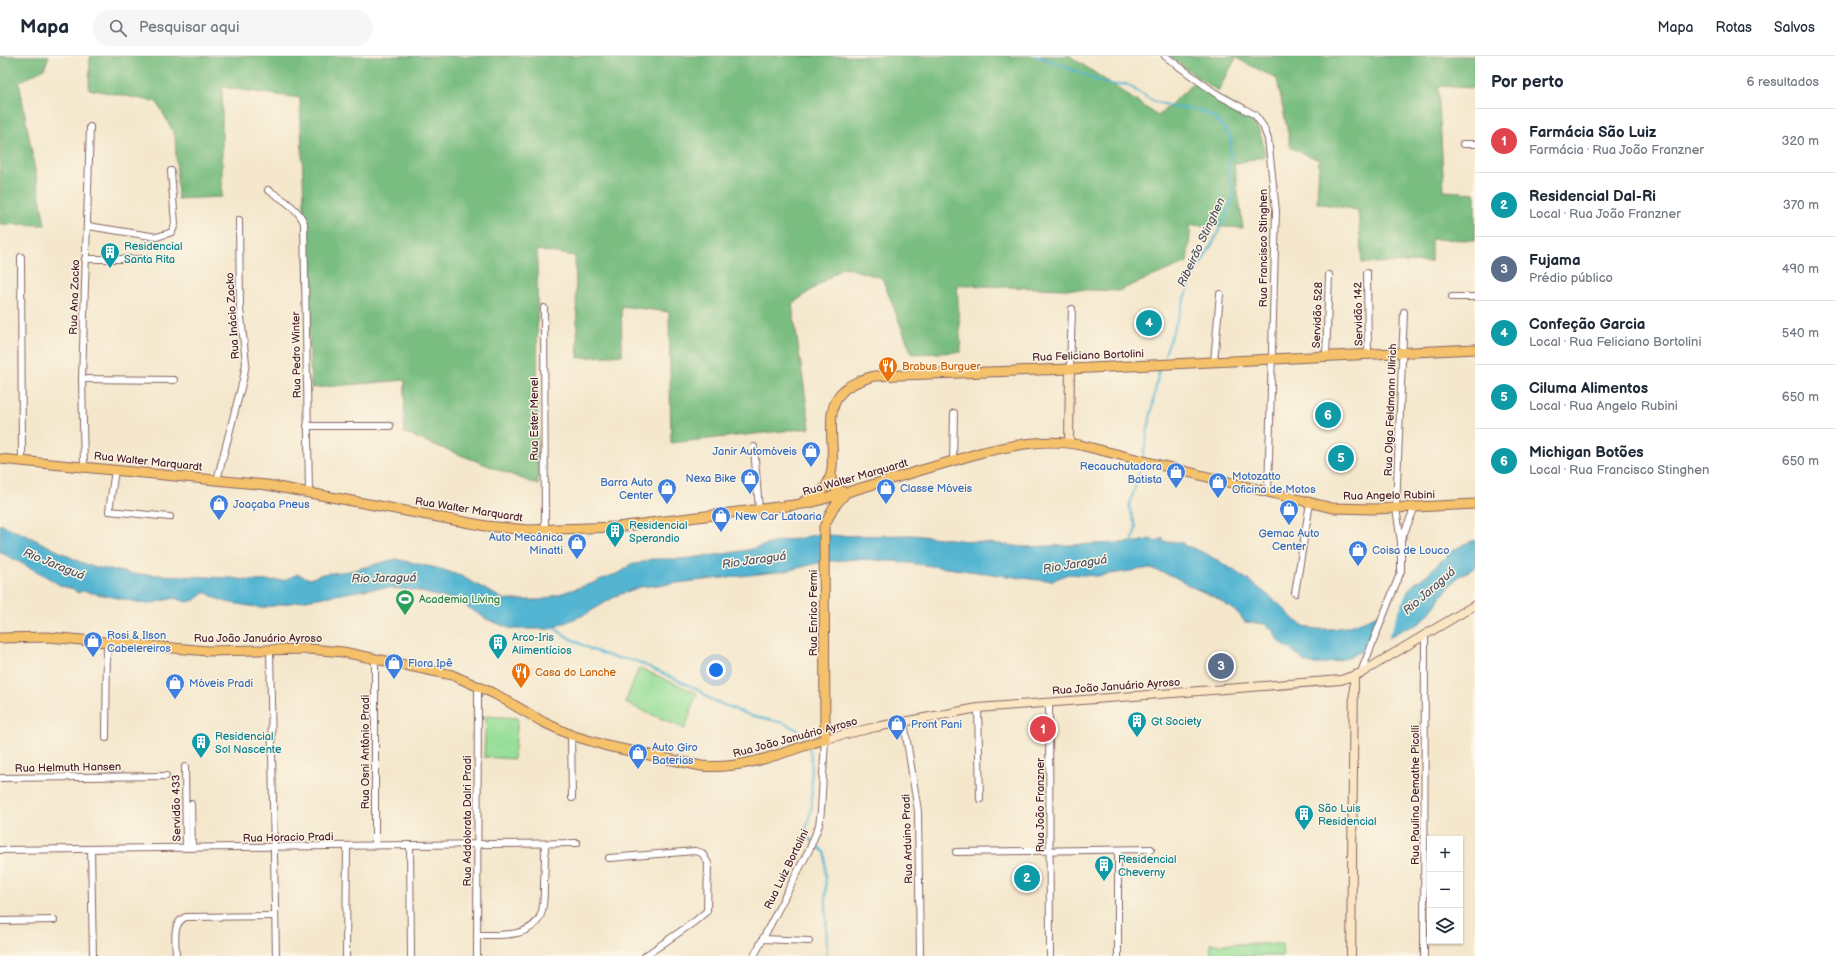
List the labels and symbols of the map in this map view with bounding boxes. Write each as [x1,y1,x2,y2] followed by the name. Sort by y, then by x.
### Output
[1257,189,1270,307] street label: Rua Francisco Stinghen
[1174,195,1229,289] water label: Ribeirão Stinghen
[124,240,183,266] place label: Residencial Santa Rita
[99,241,121,269] building icon: Residencial Santa Rita
[67,259,82,335] street label: Rua Ana Zacko
[223,272,242,360] street label: Rua Inácio Zacko
[1351,281,1366,346] street label: Servidão 142
[1310,282,1325,348] street label: Servidão 528
[1136,308,1162,338] pin: 4
[289,310,304,399] street label: Rua Pedro Winter
[1382,343,1399,477] street label: Rua Olga Feldmann Ullrich
[1032,347,1144,364] street label: Rua Feliciano Bortolini
[877,355,899,383] restaurant icon: Brabus Burguer
[902,360,982,373] place label: Brabus Burguer
[528,377,541,461] street label: Rua Ester Menel
[1315,400,1341,430] pin: 6
[800,440,822,468] shop icon: Janir Automóveis
[1328,443,1354,473] pin: 5
[712,445,798,458] place label: Janir Automóveis
[93,449,203,474] street label: Rua Walter Marquardt
[801,456,910,499] street label: Rua Walter Marquardt
[1080,460,1162,486] place label: Recauchutadora Batista
[1165,461,1187,489] shop icon: Recauchutadora Batista
[739,467,761,495] shop icon: Nexa Bike
[1232,470,1316,496] place label: Motozatto Oficina de Motos
[1207,471,1229,499] shop icon: Motozatto Oficina de Motos
[686,472,736,485] place label: Nexa Bike
[600,476,654,502] place label: Barra Auto Center
[656,477,678,505] shop icon: Barra Auto Center
[875,477,897,505] shop icon: Classe Móveis
[900,482,973,495] place label: Classe Móveis
[1343,488,1435,503] street label: Rua Angelo Rubini
[208,493,230,521] shop icon: Joaçaba Pneus
[414,495,524,525] street label: Rua Walter Marquardt
[233,498,310,511] place label: Joaçaba Pneus
[1278,498,1300,526] shop icon: Gemac Auto Center
[710,505,732,533] shop icon: New Car Latoaria
[735,510,822,523] place label: New Car Latoaria
[629,519,688,545] place label: Residencial Sperandio
[604,520,626,548] building icon: Residencial Sperandio
[1259,527,1319,553] place label: Gemac Auto Center
[489,531,563,557] place label: Auto Mecânica Minatti
[566,532,588,560] shop icon: Auto Mecânica Minatti
[1347,539,1369,567] shop icon: Coisa de Louco
[1372,544,1449,557] place label: Coisa de Louco
[21,545,87,584] water label: Rio Jaraguá
[721,549,787,572] water label: Rio Jaraguá
[1042,552,1109,577] water label: Rio Jaraguá
[1400,564,1459,618] water label: Rio Jaraguá
[351,570,417,587] water label: Rio Jaraguá
[807,570,820,656] street label: Rua Enrico Fermi
[394,588,416,616] sports icon: Academia Living
[419,593,500,606] place label: Academia Living
[107,629,172,655] place label: Rosi & Ilson Cabelereiros
[82,630,104,658] shop icon: Rosi & Ilson Cabelereiros
[512,631,572,657] place label: Arco-Iris Alimentícios
[194,632,322,645] street label: Rua João Januário Ayroso
[487,632,509,660] building icon: Arco-Iris Alimentícios
[1208,651,1234,681] pin: 3
[383,652,405,680] shop icon: Flora Ipê
[408,657,453,670] place label: Flora Ipê
[706,660,726,680] your location
[510,661,532,689] restaurant icon: Casa do Lanche
[535,666,617,679] place label: Casa do Lanche
[164,672,186,700] shop icon: Móveis Pradi
[1051,676,1181,697] street label: Rua João Januário Ayroso
[189,677,253,690] place label: Móveis Pradi
[359,695,372,809] street label: Rua Osni Antônio Pradi
[1126,710,1148,738] building icon: Gt Society
[886,713,908,741] shop icon: Pront Pani
[1030,714,1056,744] pin: 1
[731,715,859,760] street label: Rua João Januário Ayroso
[1151,715,1202,728] place label: Gt Society
[911,718,962,731] place label: Pront Pani
[1409,725,1422,865] street label: Rua Paulina Demathe Picolli
[215,730,282,756] place label: Residencial Sol Nascente
[190,731,212,759] building icon: Residencial Sol Nascente
[652,741,698,767] place label: Auto Giro Baterias
[627,742,649,770] shop icon: Auto Giro Baterias
[461,755,474,887] street label: Rua Addolorata Dalri Pradi
[1034,757,1047,852] street label: Rua João Franzner
[15,760,121,775] street label: Rua Helmuth Hansen
[169,774,184,842] street label: Servidão 433
[899,794,916,884] street label: Rua Arduino Pradi
[1318,802,1377,828] place label: São Luis Residencial
[1293,803,1315,831] building icon: São Luis Residencial
[761,827,811,911] street label: Rua Luiz Bortolini
[242,830,334,845] street label: Rua Horacio Pradi
[1118,853,1177,879] place label: Residencial Cheverny
[1093,854,1115,882] building icon: Residencial Cheverny
[1014,863,1040,893] pin: 2

